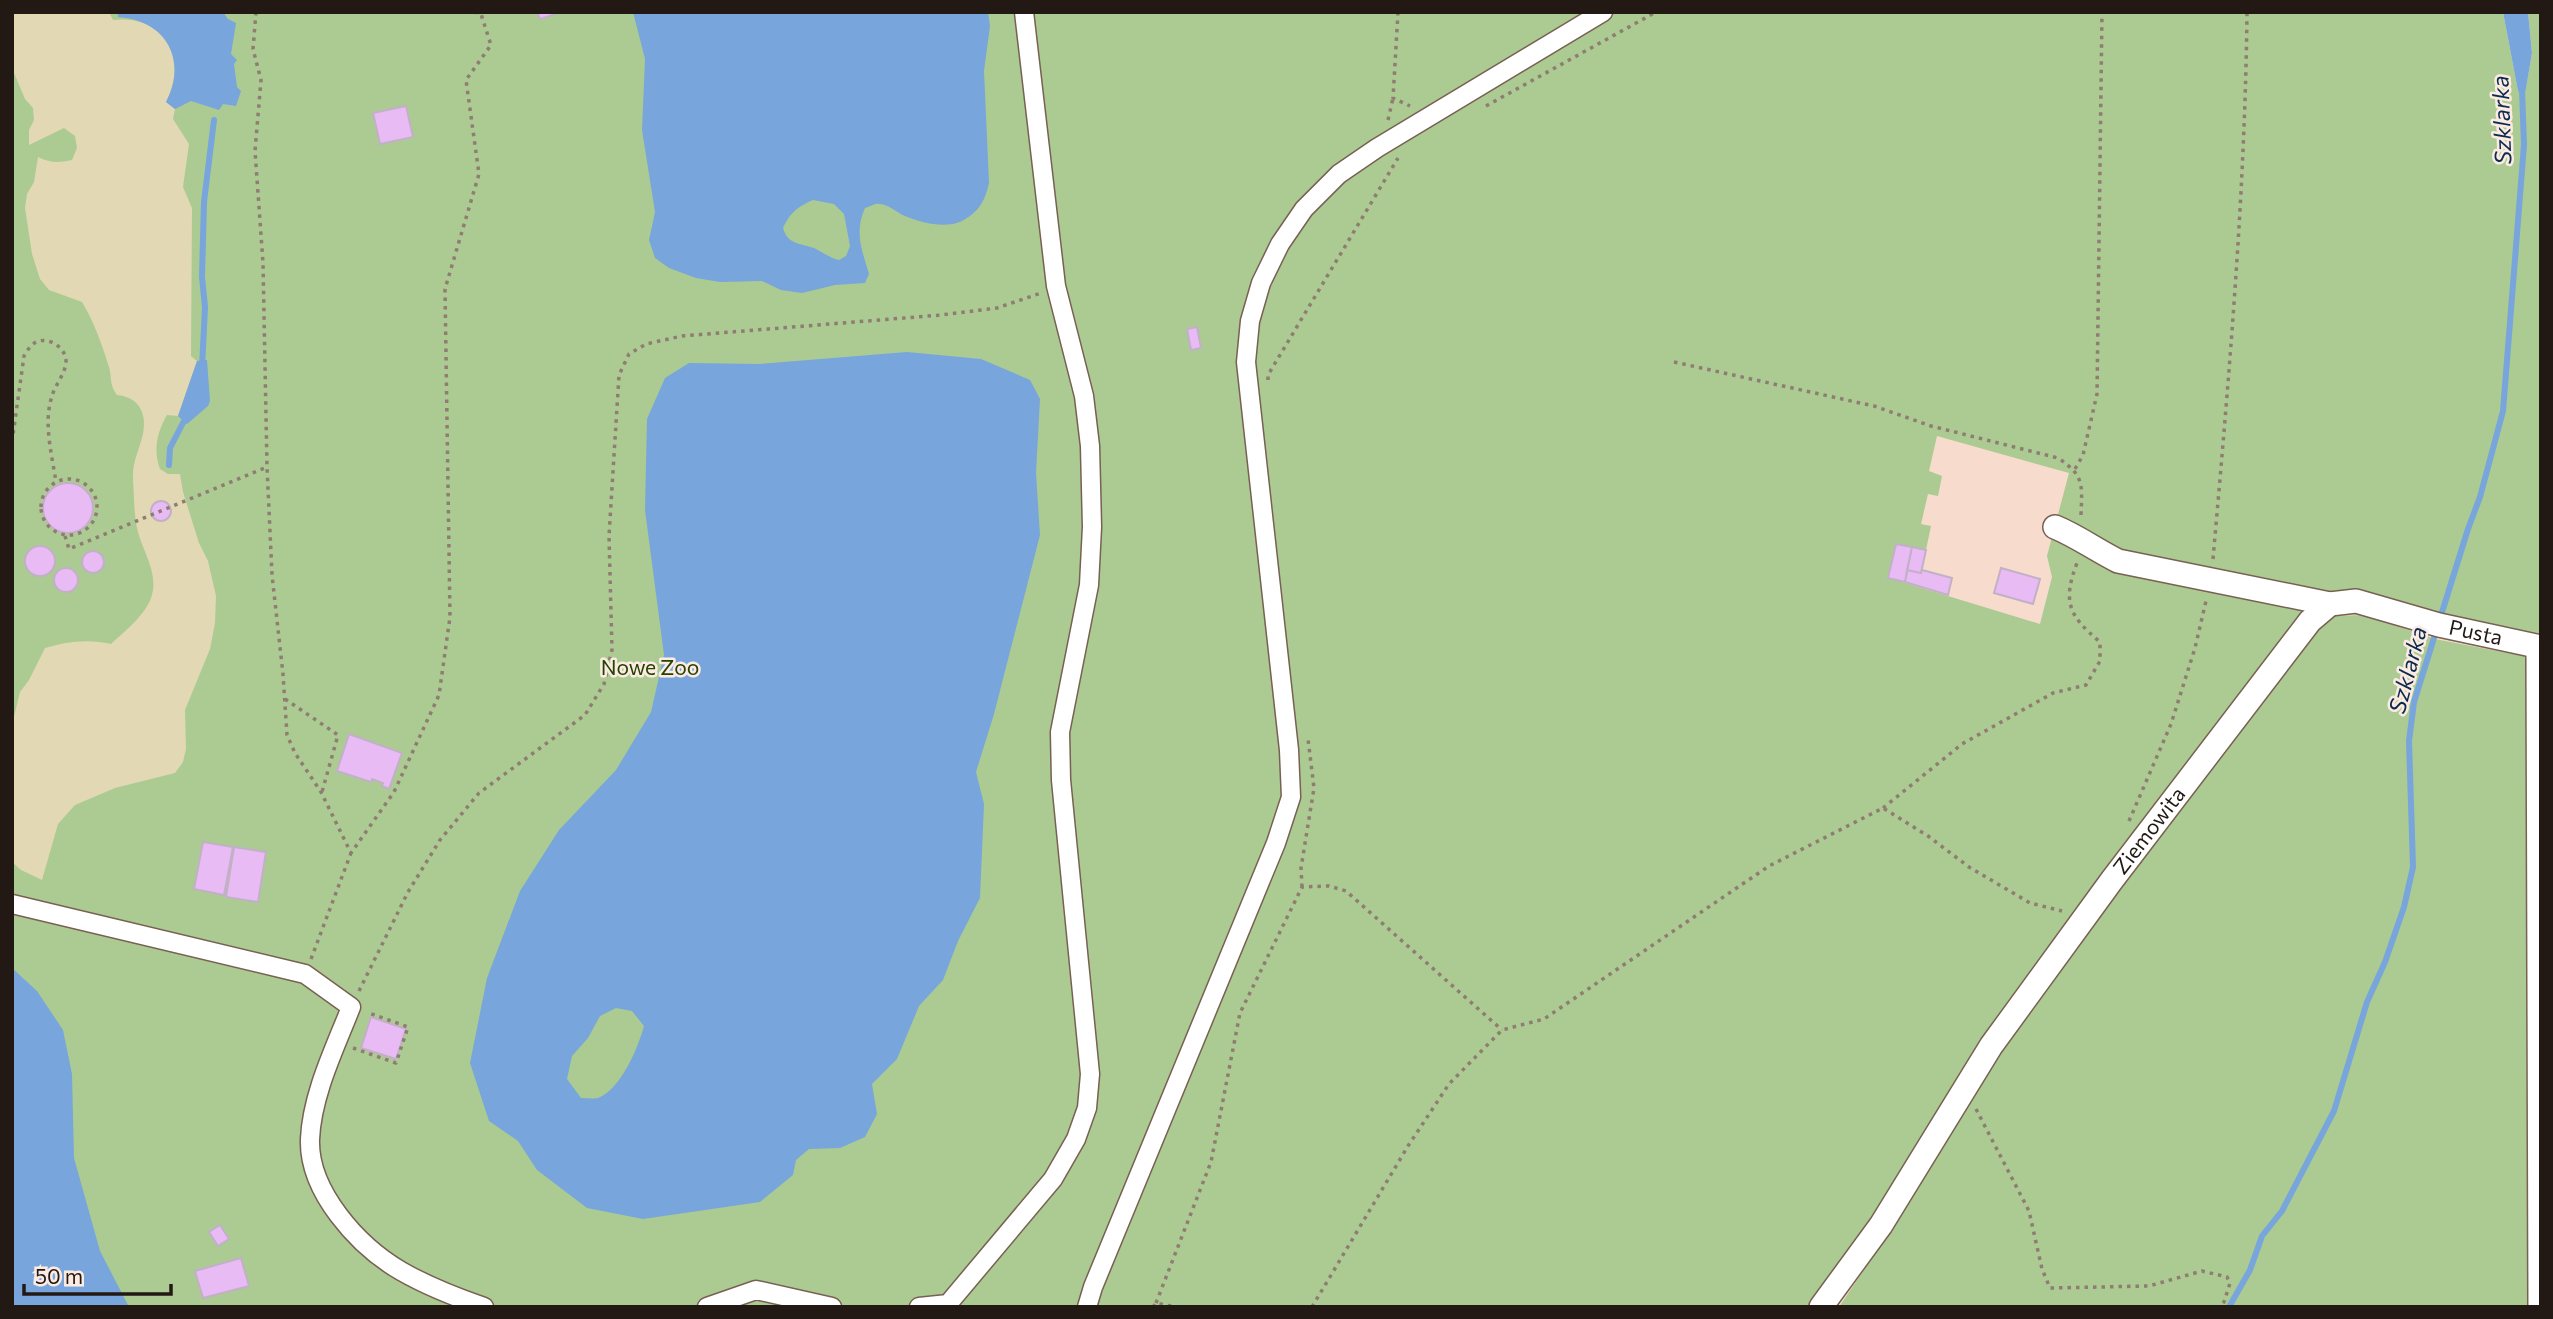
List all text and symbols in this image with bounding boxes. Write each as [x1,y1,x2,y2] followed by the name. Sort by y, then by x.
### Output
[2485,75,2517,165] water label: Szklarka
[2447,614,2505,649] street label: Pusta
[2382,623,2432,716] water label: Szklarka
[601,654,699,679] park label: Nowe Zoo
[2107,781,2190,878] street label: Ziemowita
[24,1252,172,1296] scale bar
[35,1263,83,1288] text: 50 m

